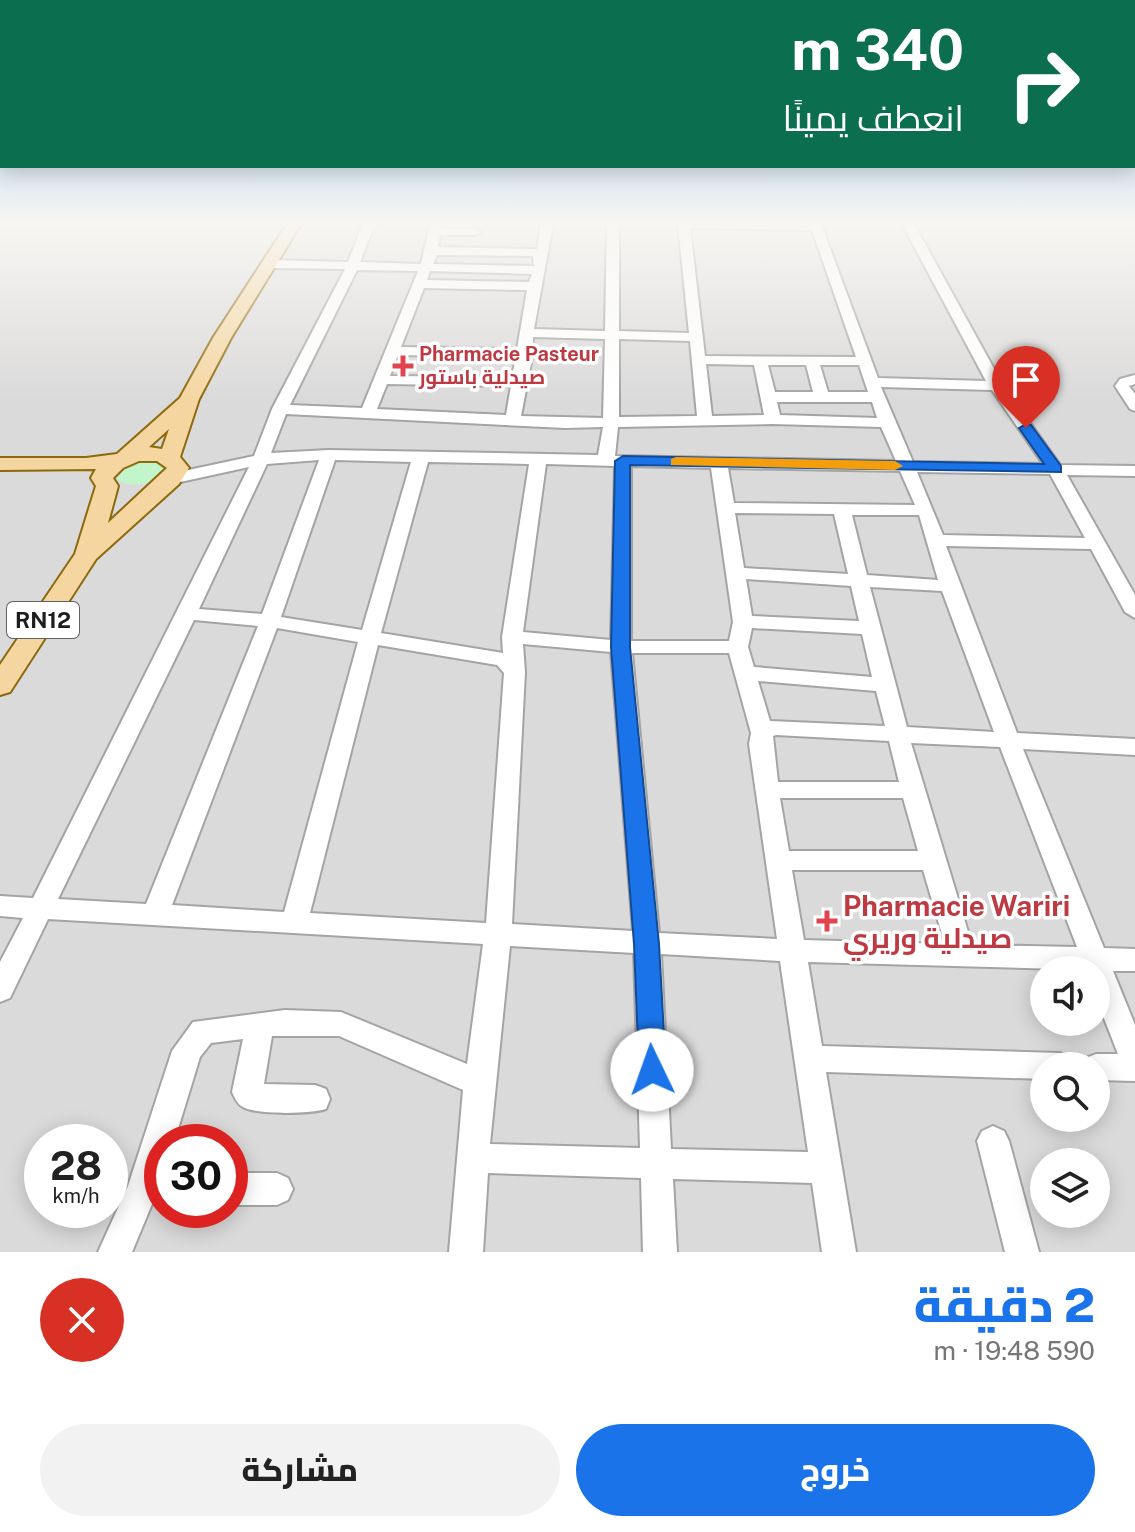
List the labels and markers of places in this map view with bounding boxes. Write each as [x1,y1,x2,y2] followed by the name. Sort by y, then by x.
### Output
[418,342,599,389] place label: Pharmacie Pasteur صيدلية باستور
[992,346,1060,428] pin
[394,357,412,375] marker: Pharmacie Pasteur صيدلية باستور
[843,889,1070,961] place label: Pharmacie Wariri صيدلية وريري
[818,912,836,930] marker: Pharmacie Wariri صيدلية وريري

